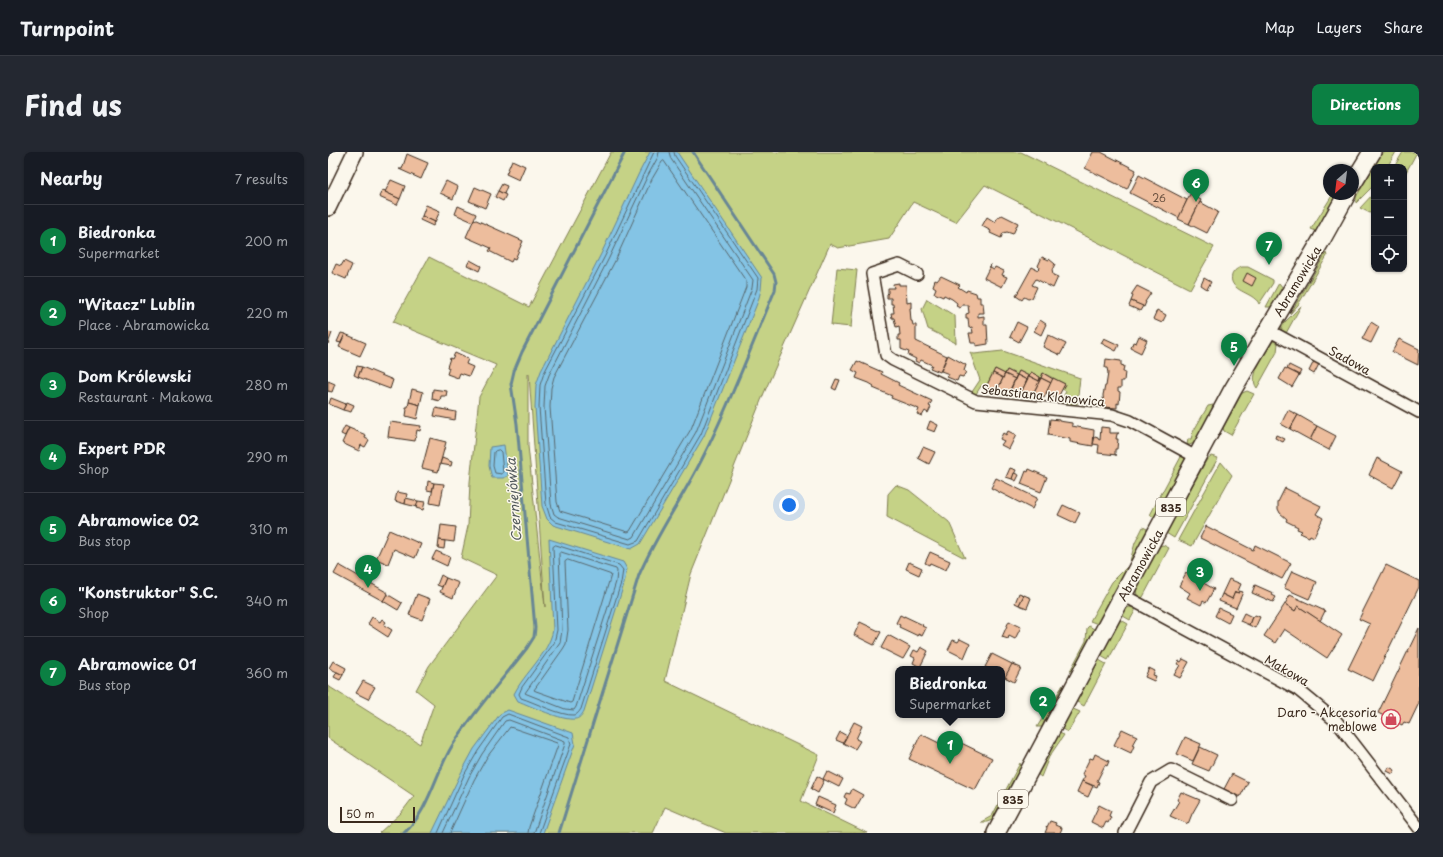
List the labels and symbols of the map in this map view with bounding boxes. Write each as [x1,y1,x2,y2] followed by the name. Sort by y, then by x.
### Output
[1323,164,1359,200] north arrow
[1183,169,1209,202] pin: 6
[1152,190,1166,205] house number: 26
[1256,232,1282,265] pin: 7
[1269,242,1326,320] street label: Abramowicka
[1221,333,1247,366] pin: 5
[1326,341,1375,379] street label: Sadowa
[980,380,1106,411] street label: Sebastiana Klonowica
[501,456,525,543] water label: Czerniejówka
[779,495,799,515] your location
[1156,498,1186,516] road number: 835
[1113,525,1167,604] street label: Abramowicka
[355,555,381,588] pin: 4
[1187,558,1213,591] pin: 3
[1261,650,1313,690] street label: Makowa
[1030,687,1056,720] pin: 2
[1277,703,1377,735] place label: Daro - Akcesoria meblowe
[1380,708,1402,730] shop icon: Daro - Akcesoria meblowe
[937,731,963,764] pin: 1
[998,790,1028,808] road number: 835
[340,805,415,824] scale bar

